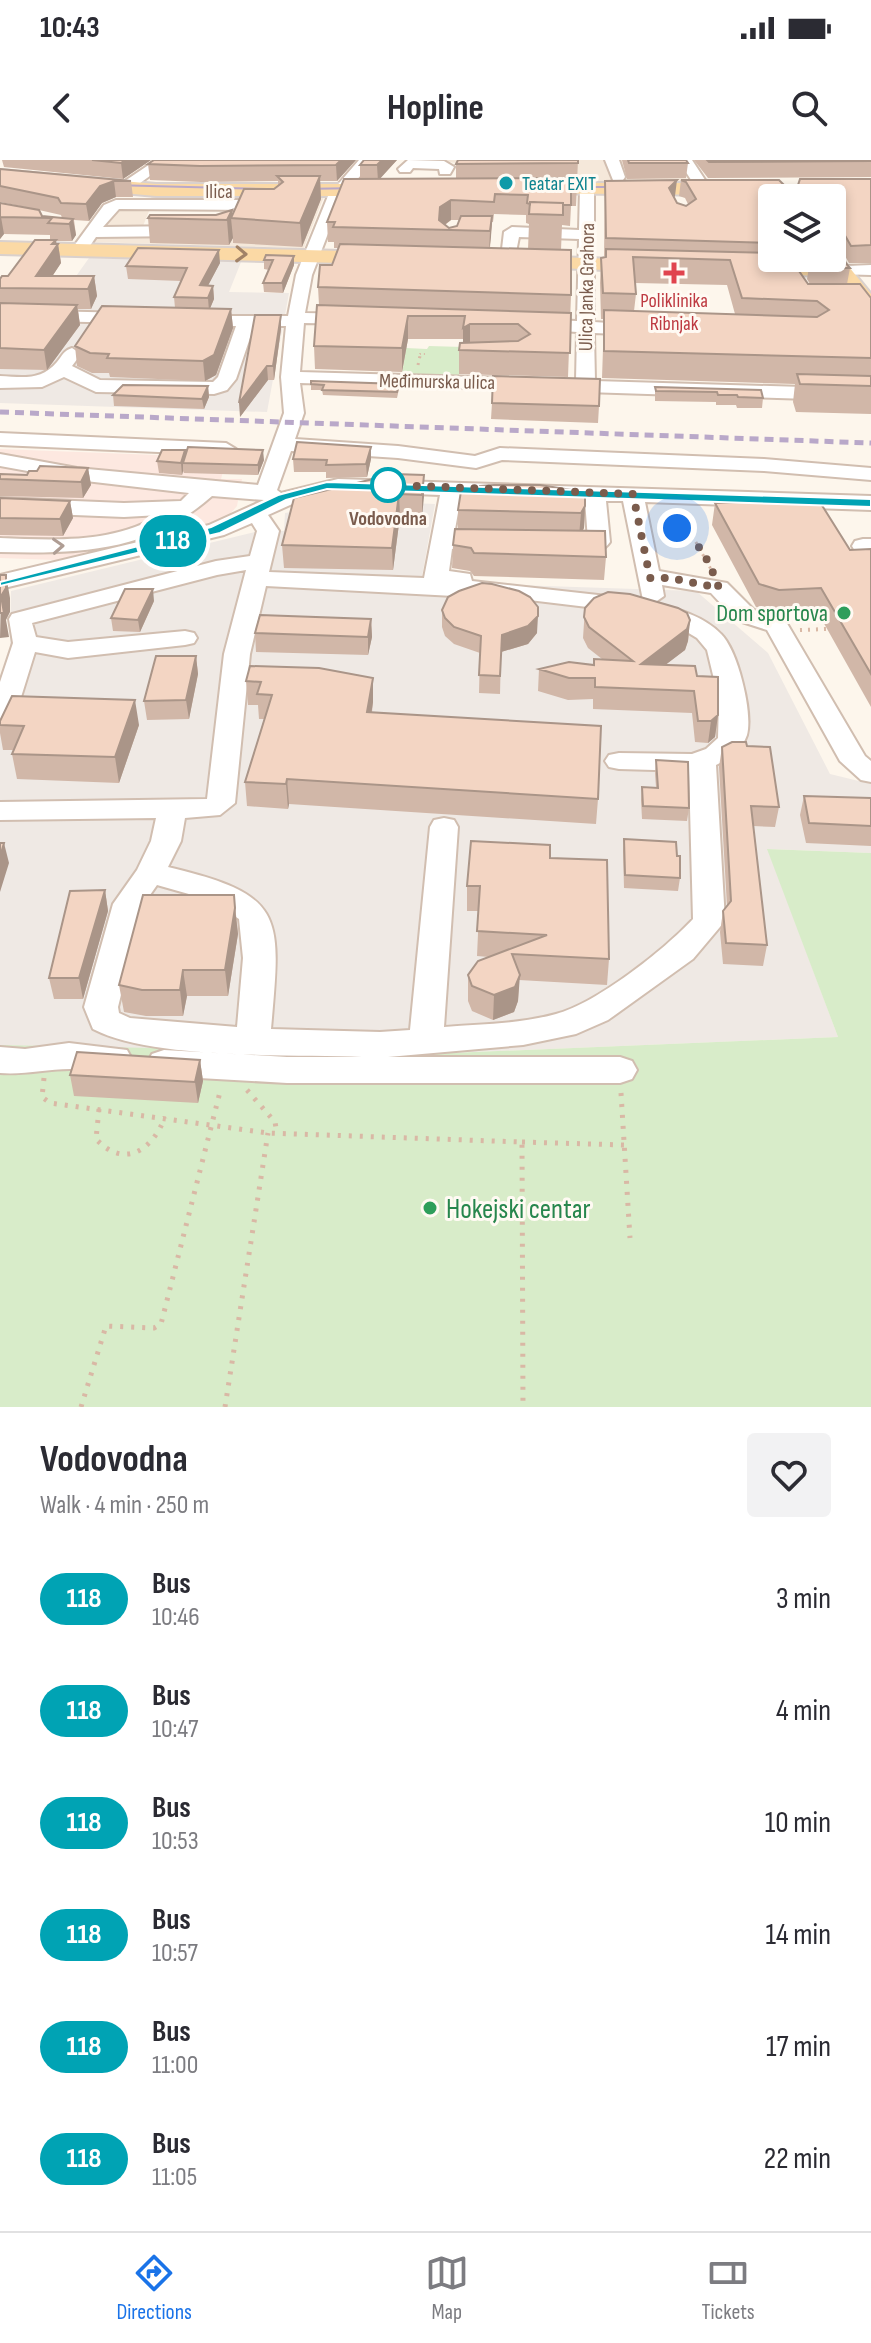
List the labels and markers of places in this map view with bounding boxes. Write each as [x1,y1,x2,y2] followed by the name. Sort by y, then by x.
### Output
[522,172,596,196] place label: Teatar EXIT
[497,174,515,192] marker: Teatar EXIT
[663,262,685,284] marker: Poliklinika Ribnjak
[640,289,708,336] place label: Poliklinika Ribnjak
[371,468,405,502] marker: Vodovodna
[349,507,427,531] place label: Vodovodna
[716,599,828,628] place label: Dom sportova
[835,604,853,622] marker: Dom sportova
[446,1193,591,1226] place label: Hokejski centar
[421,1199,439,1217] marker: Hokejski centar

